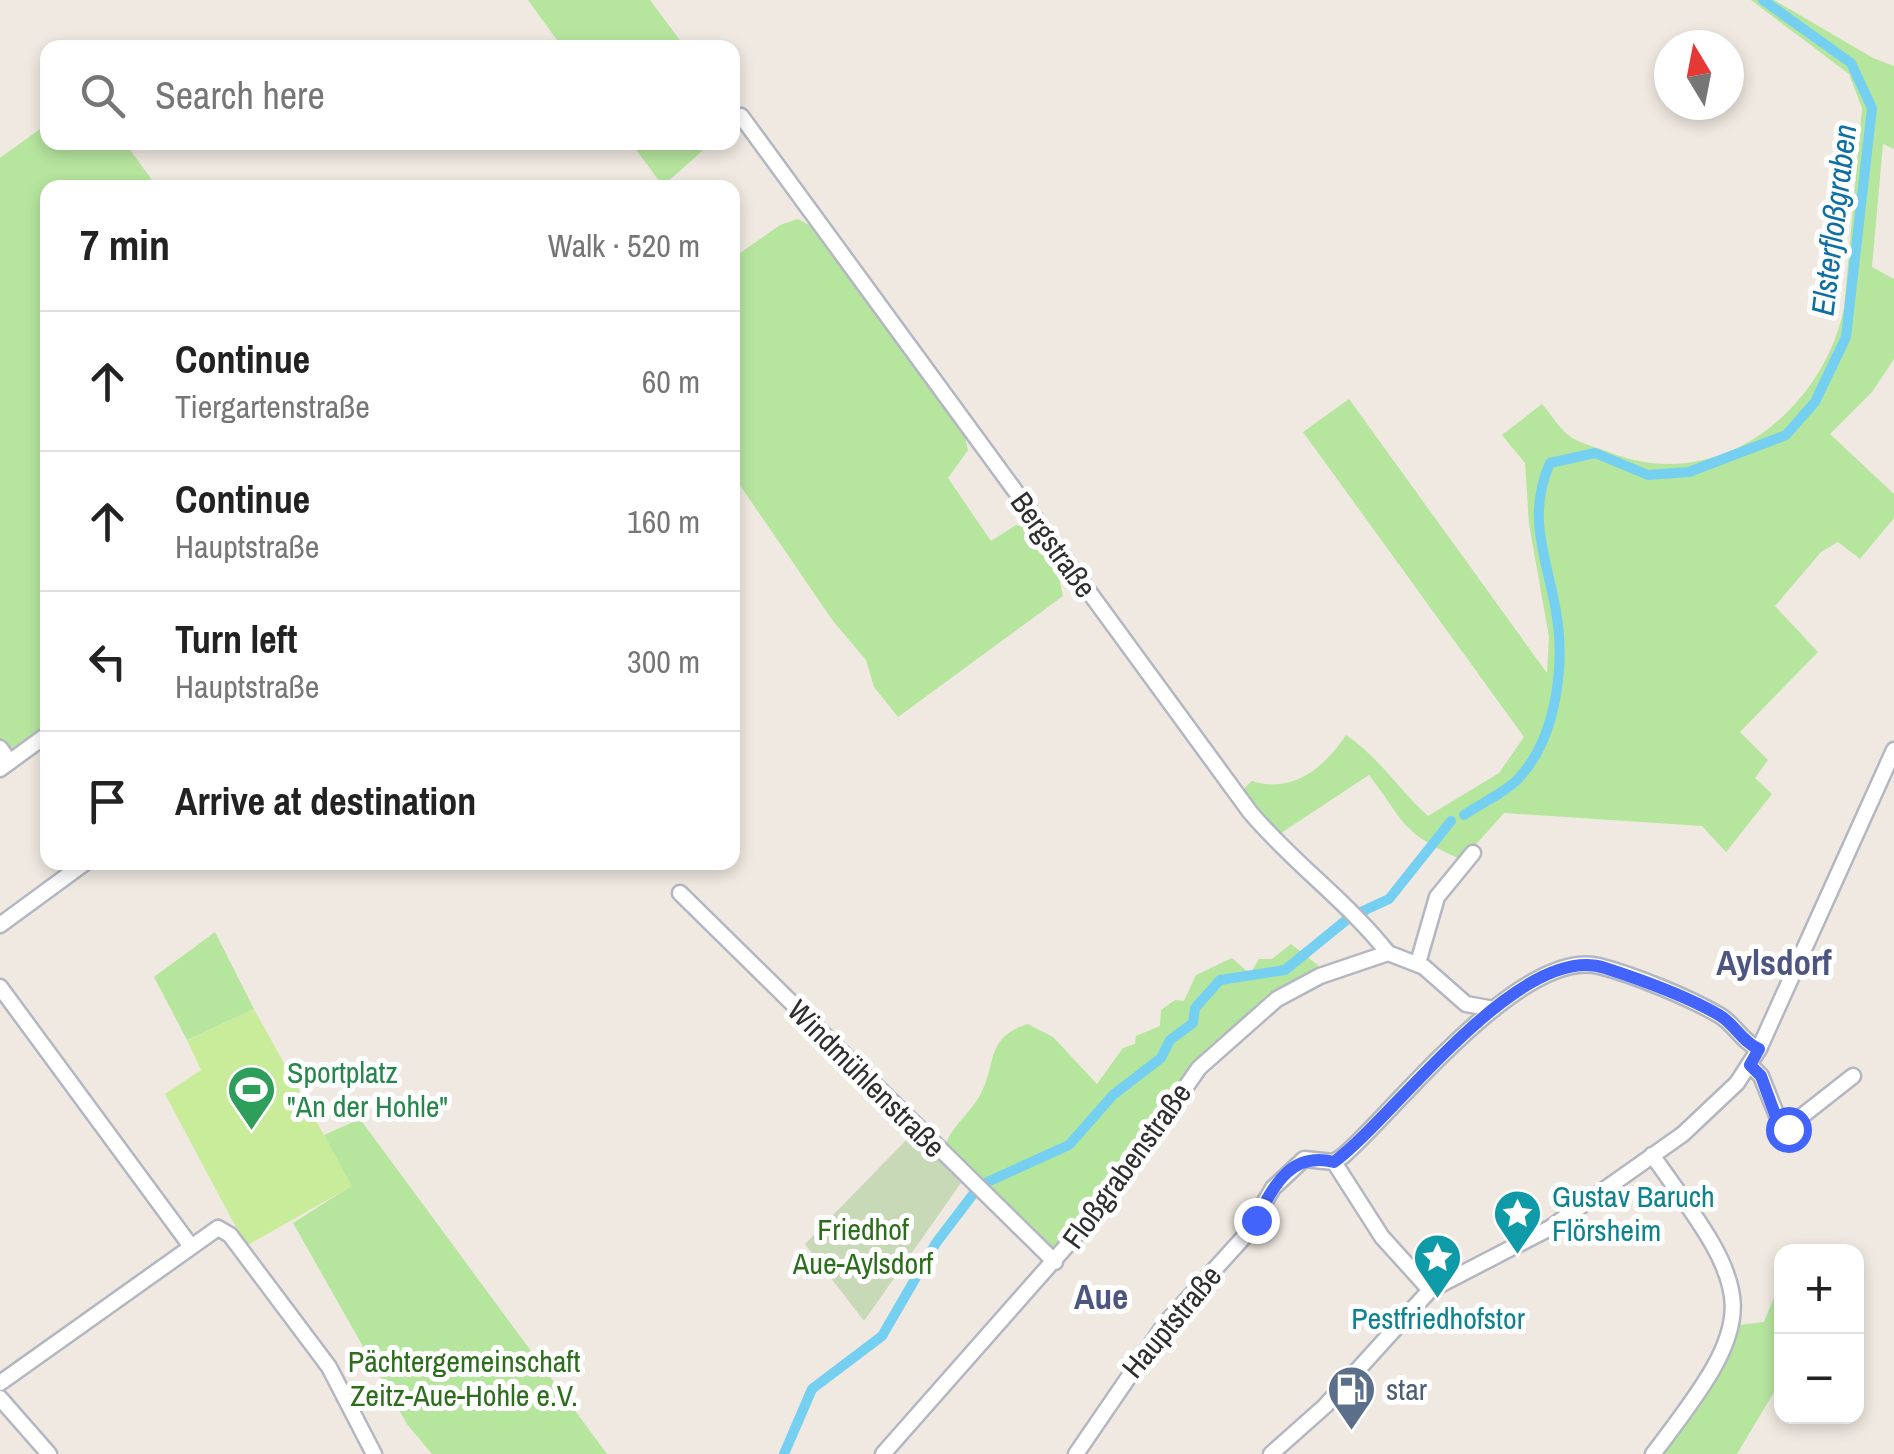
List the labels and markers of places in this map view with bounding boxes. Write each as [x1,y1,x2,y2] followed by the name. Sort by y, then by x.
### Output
[287,1052,448,1126] place label: Sportplatz "An der Hohle"
[226,1064,278,1132] sports icon: Sportplatz "An der Hohle"
[1552,1176,1715,1250] place label: Gustav Baruch Flörsheim
[1491,1188,1543,1256] place icon: Gustav Baruch Flörsheim
[1412,1232,1464,1300] place icon: Pestfriedhofstor
[1351,1298,1526,1338] place label: Pestfriedhofstor
[1325,1364,1377,1432] fuel station icon: star
[1386,1369,1428,1409] place label: star

